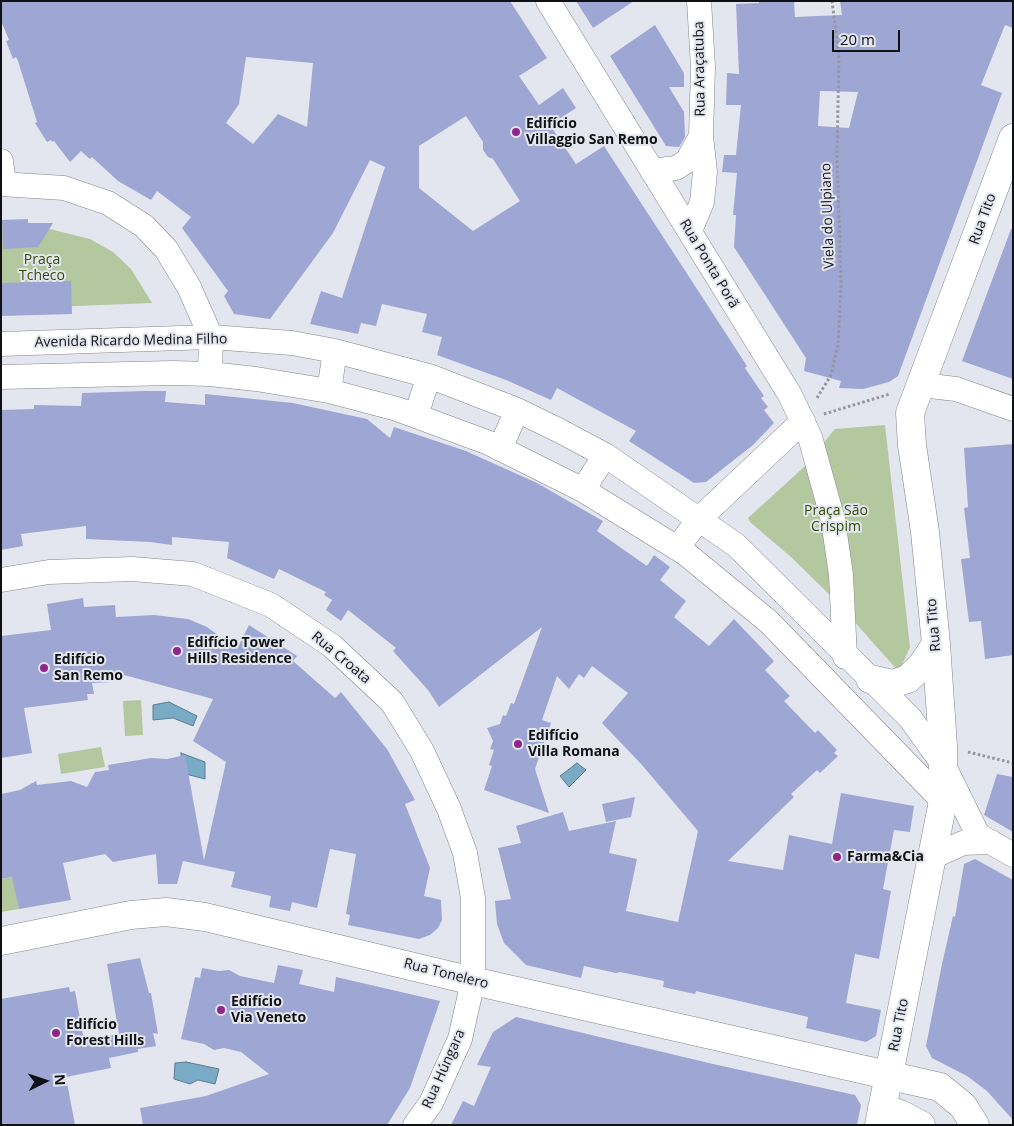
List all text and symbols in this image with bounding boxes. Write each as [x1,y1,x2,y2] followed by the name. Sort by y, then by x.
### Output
[834,20,902,52] scale bar
[691,21,709,117] street label: Rua Araçatuba
[840,29,875,49] text: 20 m
[526,116,658,148] place label: Edifício Villaggio San Remo
[510,126,522,138] marker: Edifício Villaggio San Remo
[818,163,838,269] street label: Viela do Ulpiano
[966,191,1000,247] street label: Rua Tito
[676,216,742,312] street label: Rua Ponta Porã
[19,252,65,284] park label: Praça Tcheco
[35,331,227,351] street label: Avenida Ricardo Medina Filho
[804,503,868,536] park label: Praça São Crispim
[923,598,945,652] street label: Rua Tito
[308,628,374,688] street label: Rua Croata
[187,635,292,668] place label: Edifício Tower Hills Residence
[171,645,183,657] marker: Edifício Tower Hills Residence
[54,652,123,684] place label: Edifício San Remo
[38,662,50,674] marker: Edifício San Remo
[528,728,620,760] place label: Edifício Villa Romana
[512,738,524,750] marker: Edifício Villa Romana
[847,849,924,865] place label: Farma&Cia
[831,851,843,863] marker: Farma&Cia
[402,955,490,993] street label: Rua Tonelero
[231,994,306,1026] place label: Edifício Via Veneto
[886,997,912,1053] street label: Rua Tito
[215,1004,227,1016] marker: Edifício Via Veneto
[66,1017,144,1050] place label: Edifício Forest Hills
[50,1027,62,1039] marker: Edifício Forest Hills
[419,1027,469,1111] street label: Rua Húngara
[20,1056,70,1106] north arrow
[51,1074,70,1086] text: N

